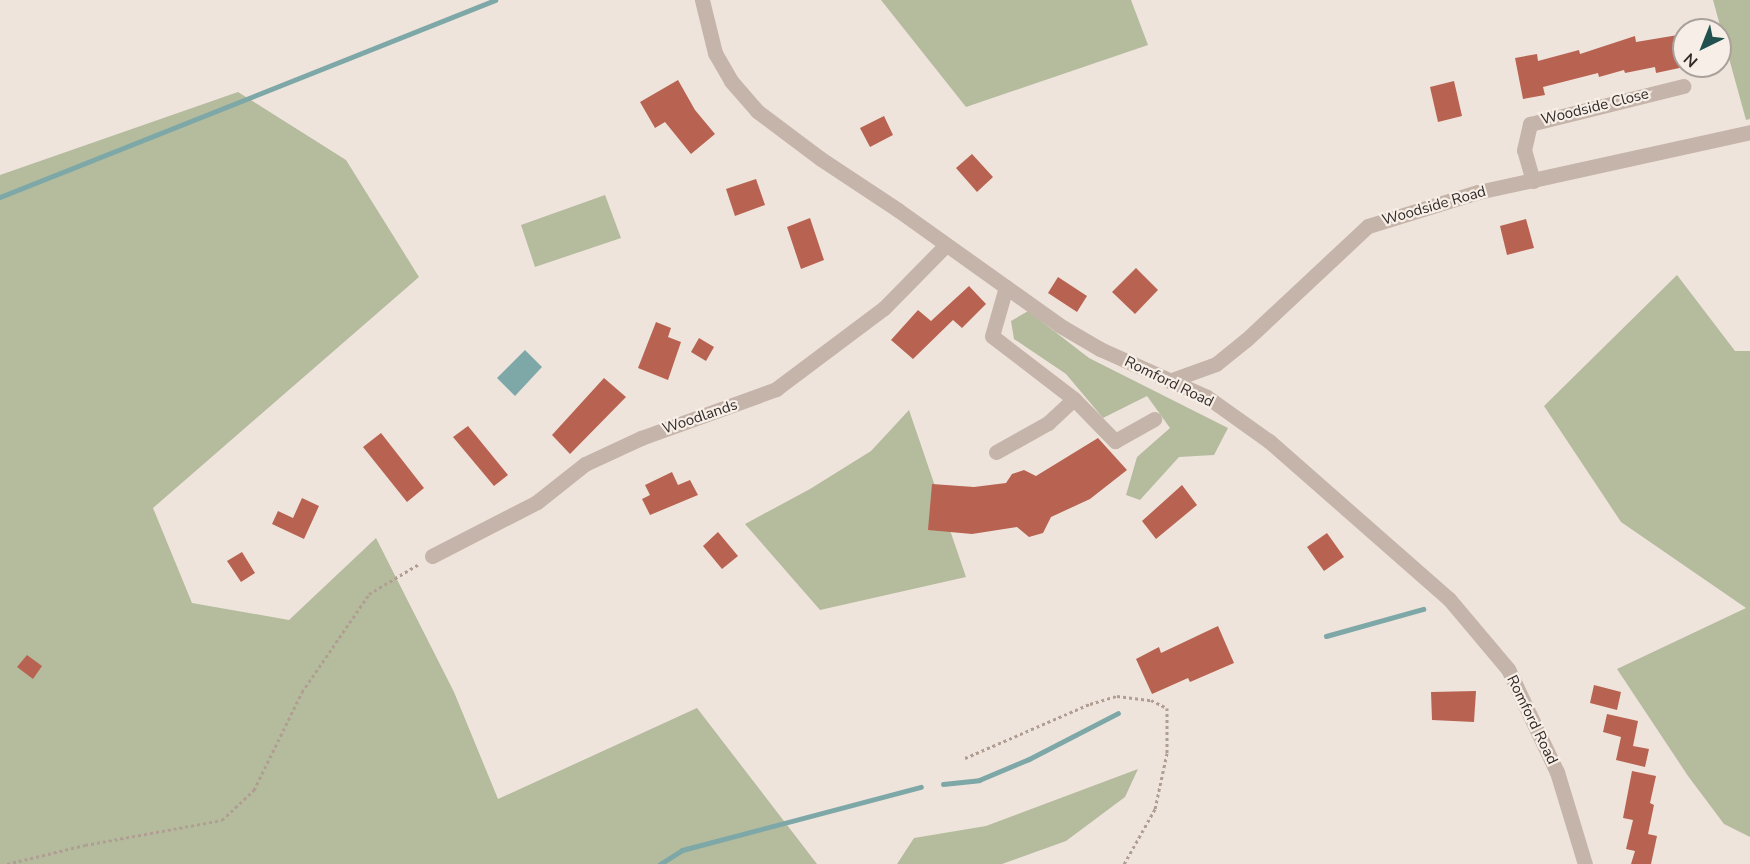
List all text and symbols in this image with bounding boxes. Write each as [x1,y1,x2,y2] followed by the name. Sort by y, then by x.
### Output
[1672,18,1732,78] north arrow
[1679,48,1703,72] text: N
[1539,85,1651,129] street label: Woodside Close
[1380,183,1488,229] street label: Woodside Road
[1121,353,1217,411] street label: Romford Road
[660,396,740,438] street label: Woodlands
[1503,672,1561,768] street label: Romford Road

